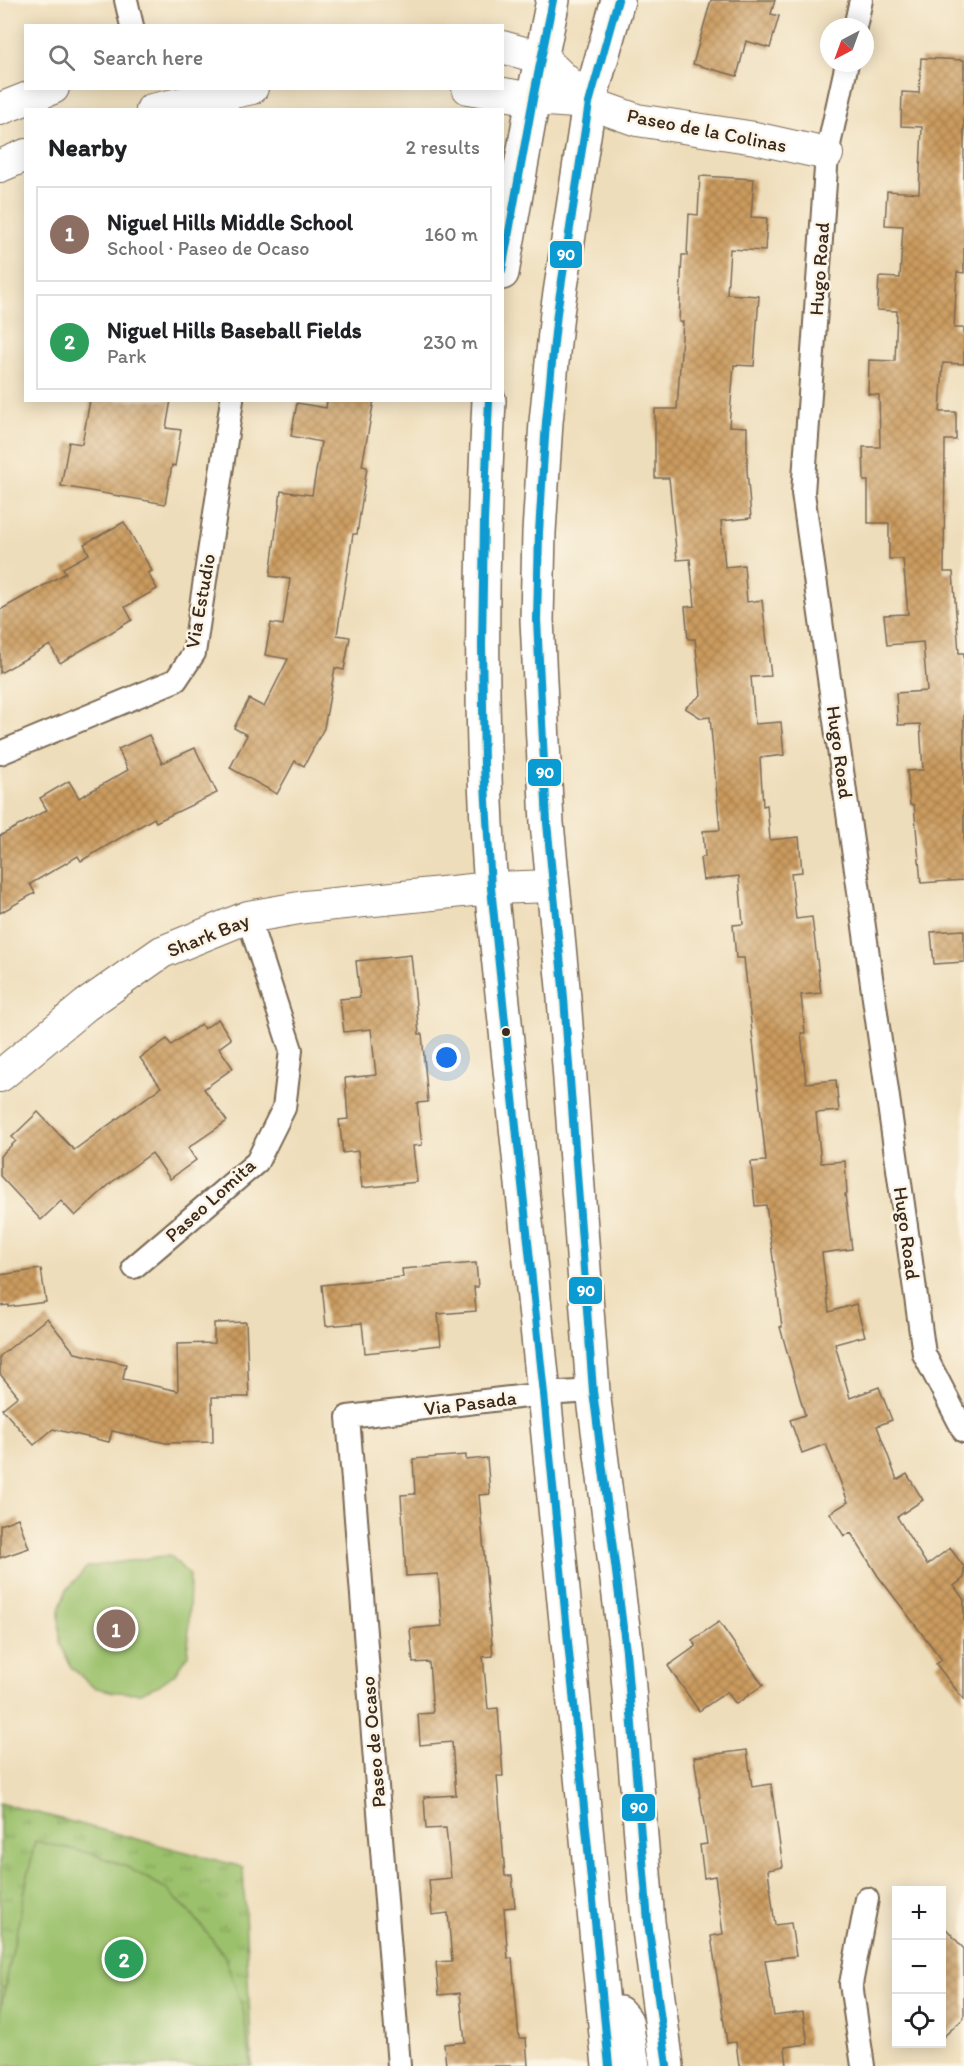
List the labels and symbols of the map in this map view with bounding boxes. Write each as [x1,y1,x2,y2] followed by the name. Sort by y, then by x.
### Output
[820,18,874,72] north arrow
[625,103,789,157] street label: Paseo de la Colinas
[804,221,834,316] street label: Hugo Road
[549,240,583,269] line badge: 90
[557,245,575,264] text: 90
[180,552,220,650] street label: Via Estudio
[822,704,858,800] street label: Hugo Road
[527,758,562,787] line badge: 90
[536,763,554,782] text: 90
[163,907,253,962] street label: Shark Bay
[500,1026,512,1038] unlabelled marker
[432,1043,461,1072] your location
[160,1153,261,1247] street label: Paseo Lomita
[889,1185,925,1281] street label: Hugo Road
[568,1276,603,1305] line badge: 90
[577,1281,595,1300] text: 90
[422,1385,518,1421] street label: Via Pasada
[96,1606,136,1652] pin: 1
[355,1675,391,1809] street label: Paseo de Ocaso
[621,1793,656,1822] line badge: 90
[630,1798,648,1817] text: 90
[104,1936,144,1982] pin: 2

